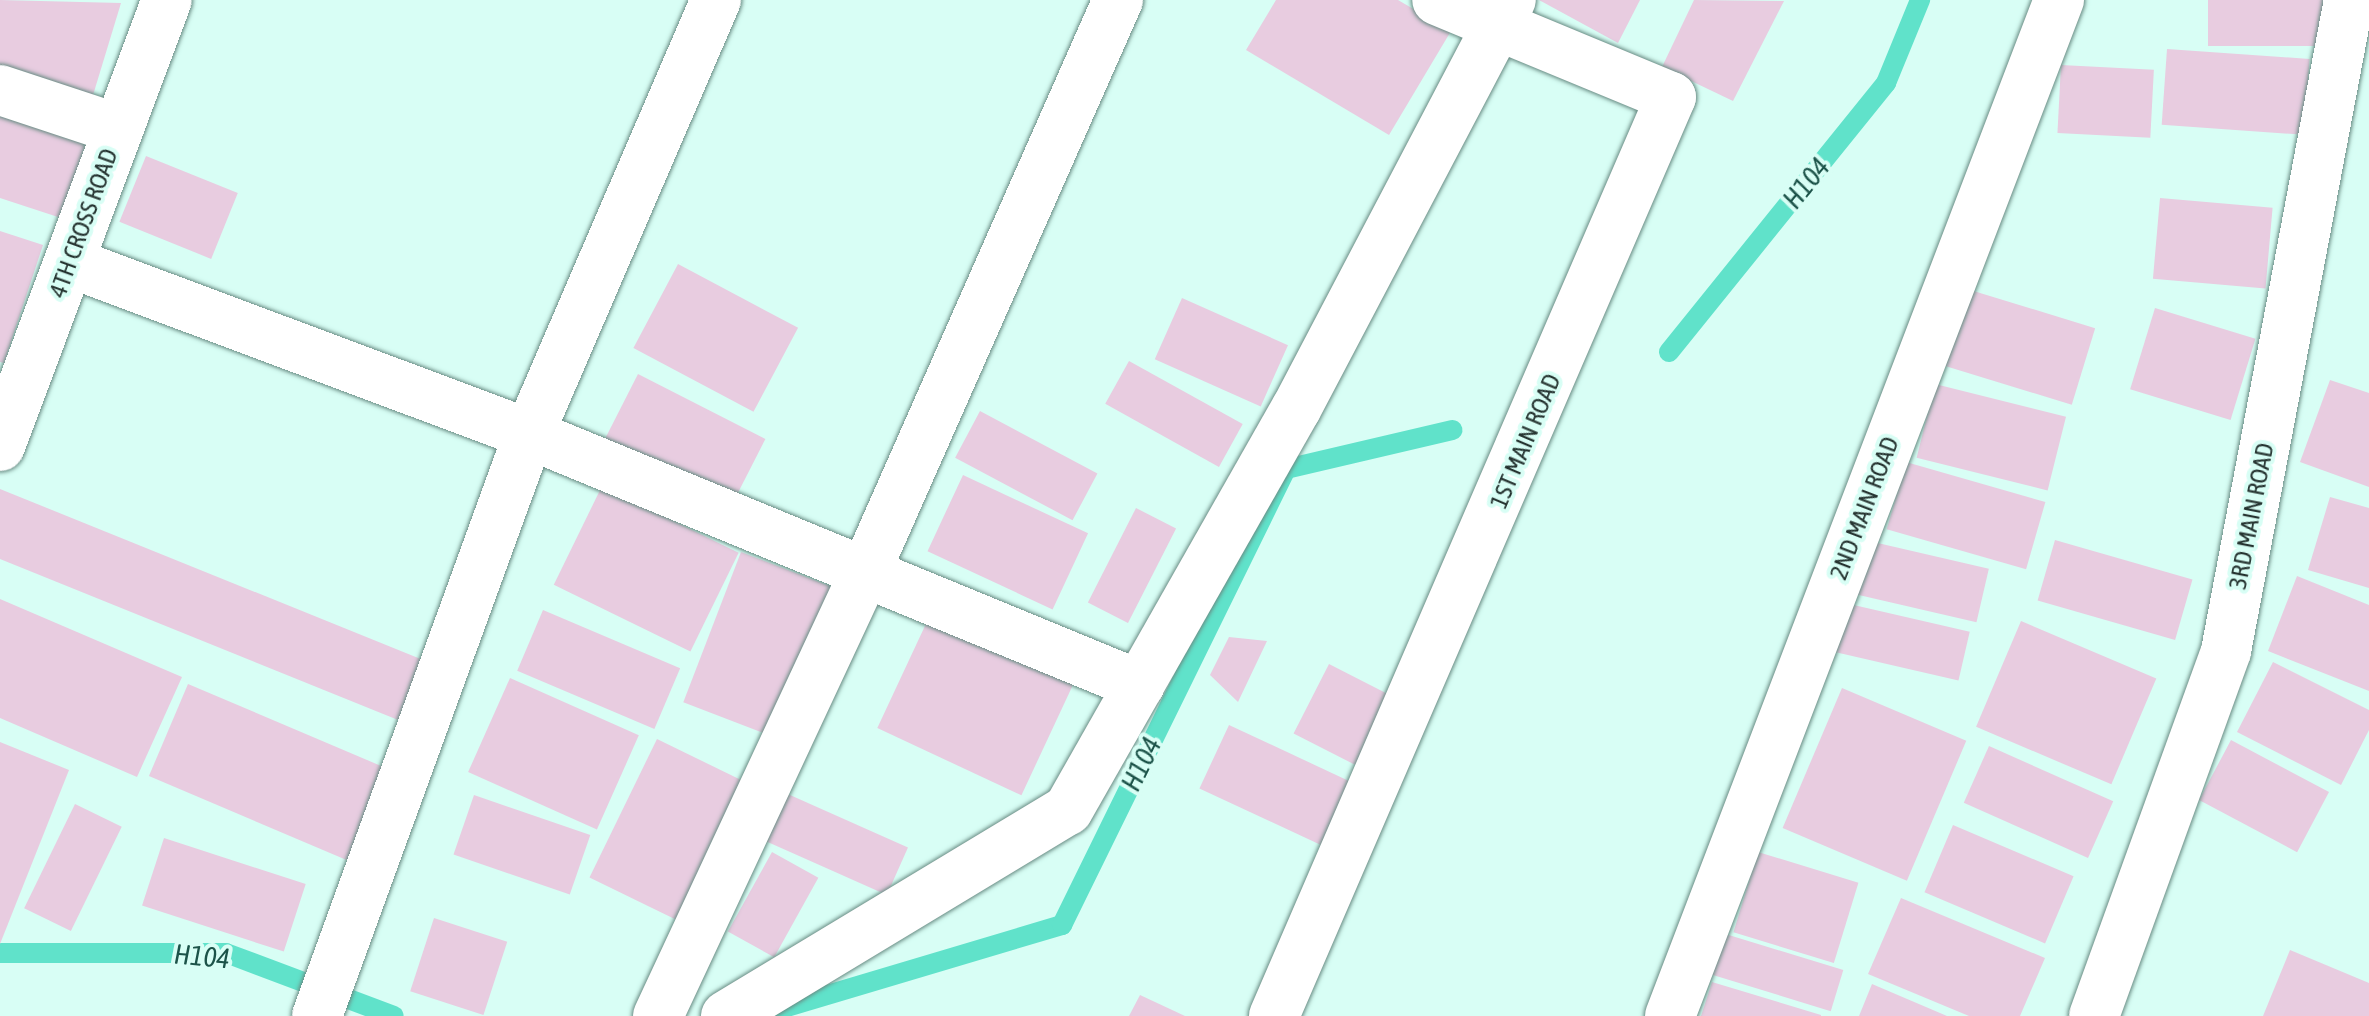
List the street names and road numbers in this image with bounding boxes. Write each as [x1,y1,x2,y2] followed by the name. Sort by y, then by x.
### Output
[42,144,124,302] street label: 4TH CROSS ROAD
[1483,369,1567,513] street label: 1ST MAIN ROAD
[1823,432,1905,584] street label: 2ND MAIN ROAD
[2222,440,2280,592] street label: 3RD MAIN ROAD

